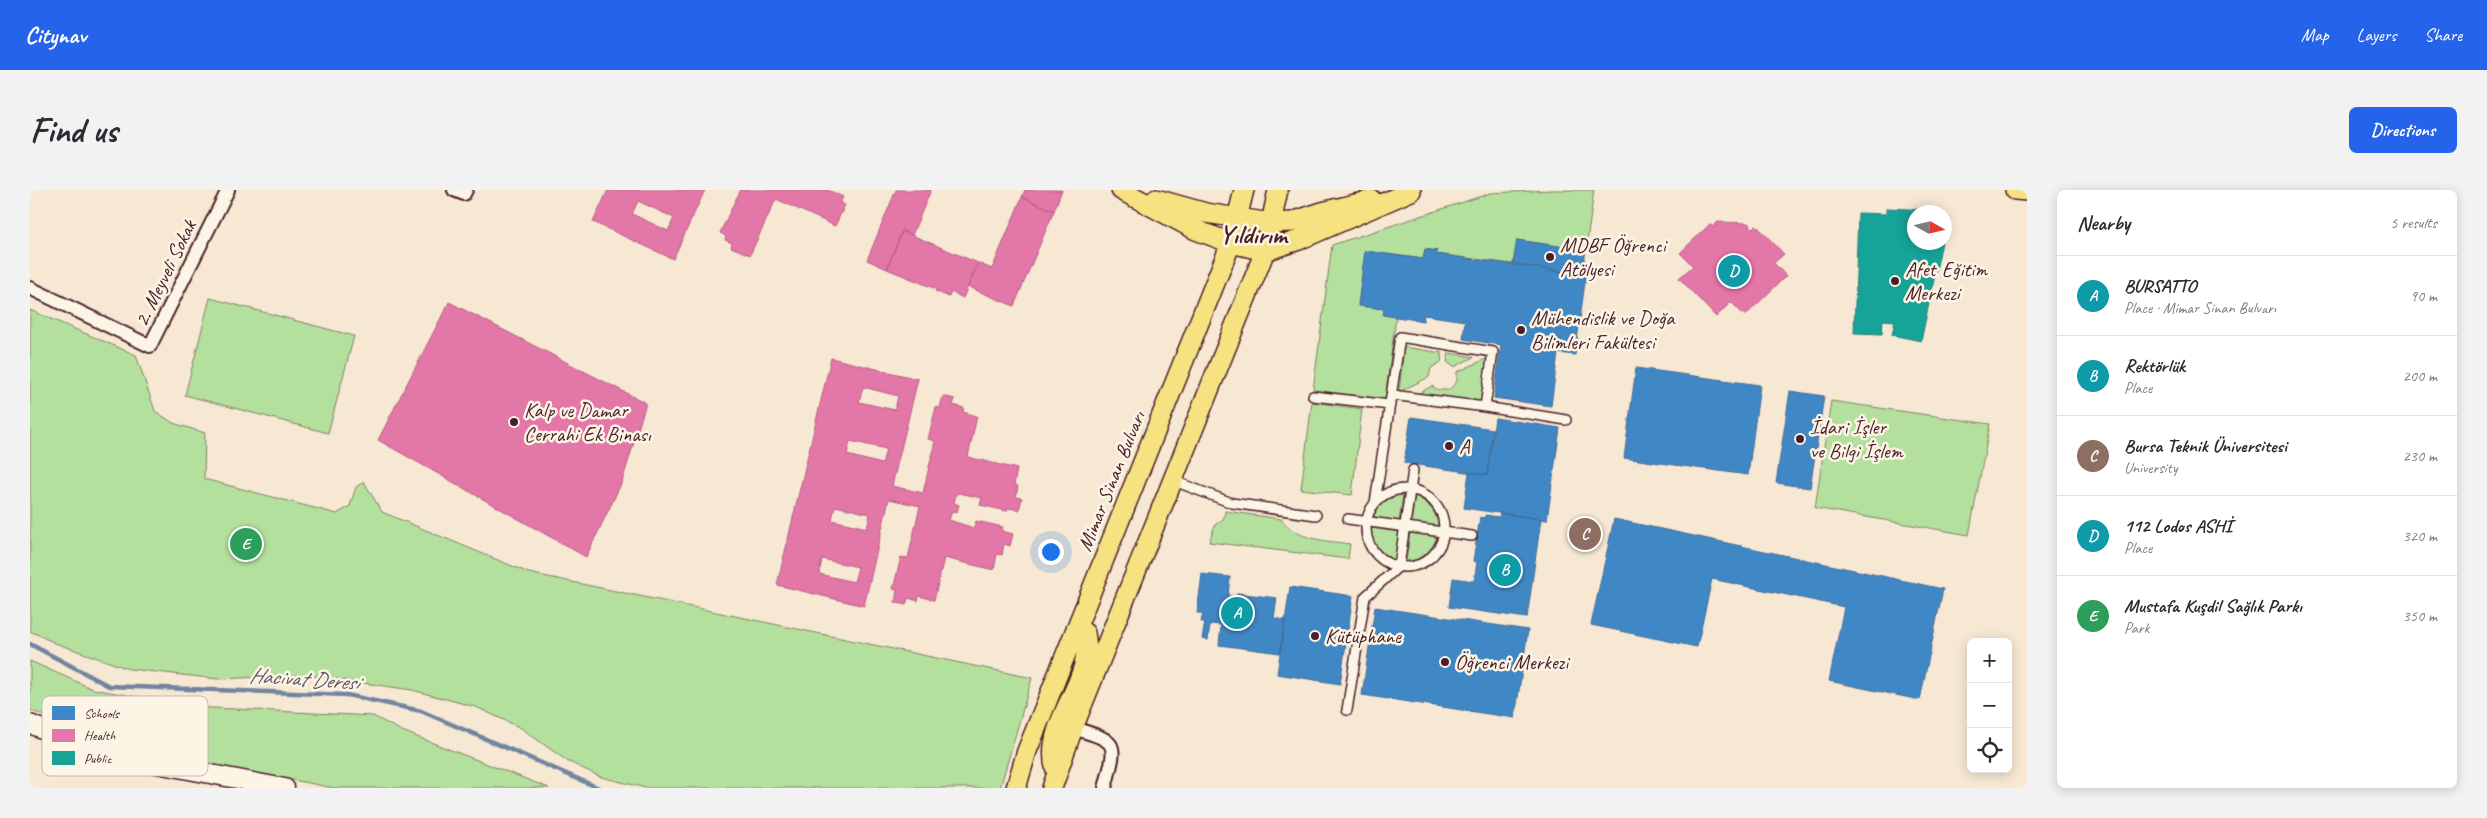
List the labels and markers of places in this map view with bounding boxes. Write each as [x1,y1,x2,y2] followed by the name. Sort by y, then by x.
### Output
[1560,232,1669,282] place label: MDBF Öğrenci Atölyesi
[1544,251,1556,263] marker: MDBF Öğrenci Atölyesi
[1718,252,1750,290] pin: D
[1905,256,1988,306] place label: Afet Eğitim Merkezi
[1889,275,1901,287] marker: Afet Eğitim Merkezi
[1531,305,1676,355] place label: Mühendislik ve Doğa Bilimleri Fakültesi
[1515,324,1527,336] marker: Mühendislik ve Doğa Bilimleri Fakültesi
[524,397,652,447] place label: Kalp ve Damar Cerrahi Ek Binası
[1810,414,1904,464] place label: İdari İşler ve Bilgi İşlem
[508,416,520,428] marker: Kalp ve Damar Cerrahi Ek Binası
[1459,433,1471,459] place label: A
[1794,433,1806,445] marker: İdari İşler ve Bilgi İşlem
[1443,440,1455,452] marker: A
[1569,515,1601,553] pin: C
[230,525,262,563] pin: E
[1489,551,1521,589] pin: B
[1221,594,1253,632] pin: A
[1325,623,1402,649] place label: Kütüphane
[1309,630,1321,642] marker: Kütüphane
[1455,649,1571,675] place label: Öğrenci Merkezi
[1439,656,1451,668] marker: Öğrenci Merkezi

